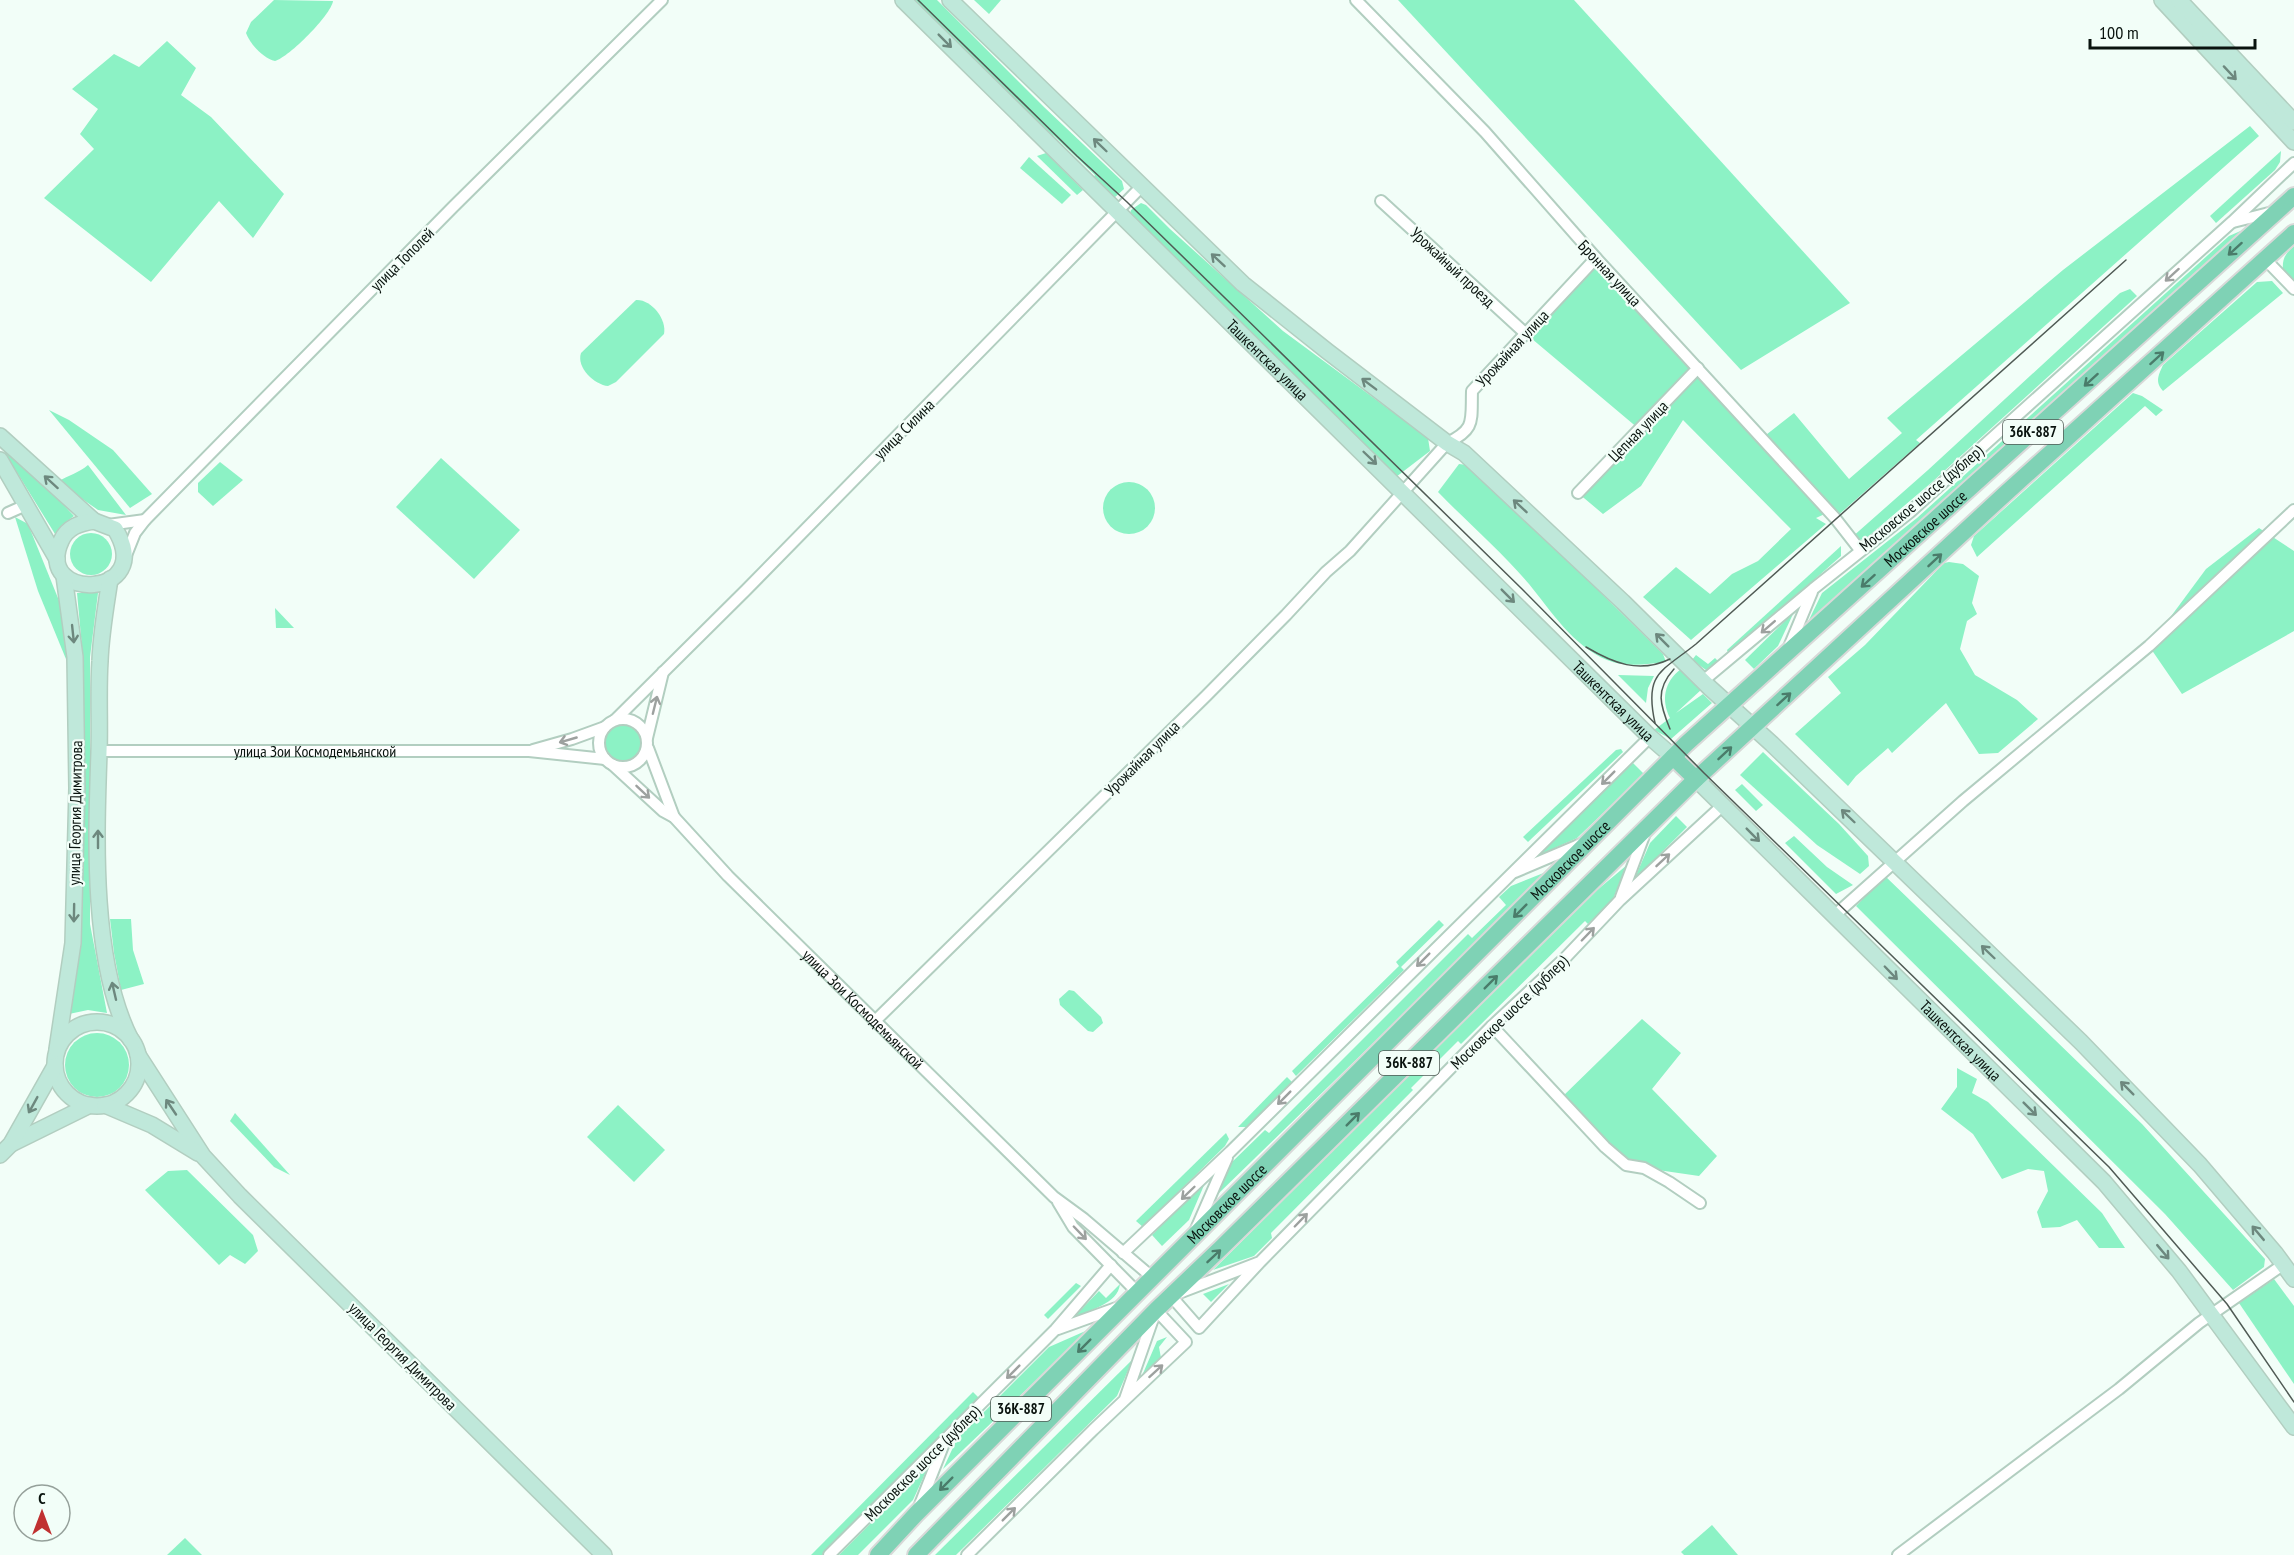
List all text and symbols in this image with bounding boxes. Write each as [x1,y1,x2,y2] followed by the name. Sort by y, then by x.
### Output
[2090,12,2255,50] scale bar
[2099,21,2139,44] text: 100 m
[937,34,952,49] one-way arrow
[2223,66,2238,81] one-way arrow
[1093,138,1108,152] one-way arrow
[366,223,438,295] street label: улица Тополей
[1407,223,1499,311] street label: Урожайный проезд
[1574,236,1646,310] street label: Бронная улица
[2228,242,2243,256] one-way arrow
[1211,253,1226,267] one-way arrow
[2165,268,2180,282] one-way arrow
[1471,305,1553,391] street label: Урожайная улица
[1222,315,1313,404] street label: Ташкентская улица
[2150,351,2165,365] one-way arrow
[2083,373,2098,387] one-way arrow
[1361,377,1377,390] one-way arrow
[870,395,938,463] street label: улица Силина
[1604,396,1672,466] street label: Цепная улица
[2003,420,2063,444] road number: 36К-887
[1855,441,1987,555] street label: Московское шоссе (дублер)
[1362,451,1377,466] one-way arrow
[44,475,59,489] one-way arrow
[1881,486,1971,570] street label: Московское шоссе
[1513,499,1528,513] one-way arrow
[1928,552,1943,567] one-way arrow
[1861,574,1876,588] one-way arrow
[1501,588,1516,603] one-way arrow
[1760,620,1776,633] one-way arrow
[68,623,79,643] one-way arrow
[1654,633,1669,647] one-way arrow
[1568,656,1659,746] street label: Ташкентская улица
[1776,692,1791,706] one-way arrow
[650,696,661,715] one-way arrow
[1100,716,1184,800] street label: Урожайная улица
[559,735,578,746] one-way arrow
[64,740,86,886] street label: улица Георгия Димитрова
[234,741,396,761] street label: улица Зои Космодемьянской
[1717,746,1732,760] one-way arrow
[1601,770,1616,785] one-way arrow
[635,785,650,799] one-way arrow
[1840,809,1855,823] one-way arrow
[1526,816,1614,904] street label: Московское шоссе
[1746,827,1761,842] one-way arrow
[92,829,103,849] one-way arrow
[1655,853,1670,867] one-way arrow
[68,902,80,922] one-way arrow
[1512,903,1527,918] one-way arrow
[1581,927,1595,942] one-way arrow
[1980,944,1995,959] one-way arrow
[798,945,928,1073] street label: улица Зои Космодемьянской
[1446,951,1572,1073] street label: Московское шоссе (дублер)
[1415,953,1430,968] one-way arrow
[1884,965,1898,980] one-way arrow
[1484,975,1499,989] one-way arrow
[107,981,119,1000] one-way arrow
[1916,996,2006,1085] street label: Ташкентская улица
[1379,1051,1439,1075] road number: 36К-887
[2119,1081,2134,1096] one-way arrow
[1277,1090,1292,1105] one-way arrow
[27,1095,38,1113] one-way arrow
[165,1099,177,1116] one-way arrow
[2023,1102,2038,1117] one-way arrow
[1345,1112,1360,1126] one-way arrow
[1182,1159,1271,1248] street label: Московское шоссе
[1180,1185,1195,1200] one-way arrow
[1294,1213,1308,1228] one-way arrow
[1073,1226,1088,1241] one-way arrow
[2251,1226,2265,1241] one-way arrow
[2156,1244,2170,1259] one-way arrow
[1206,1249,1221,1263] one-way arrow
[345,1298,461,1414] street label: улица Георгия Димитрова
[1077,1338,1091,1353] one-way arrow
[1006,1364,1021,1379] one-way arrow
[1148,1364,1163,1378] one-way arrow
[991,1397,1051,1421] road number: 36К-887
[860,1401,984,1525] street label: Московское шоссе (дублер)
[939,1476,954,1491] one-way arrow
[12,1483,72,1543] north arrow
[38,1488,46,1508] text: С
[1001,1506,1016,1521] one-way arrow

